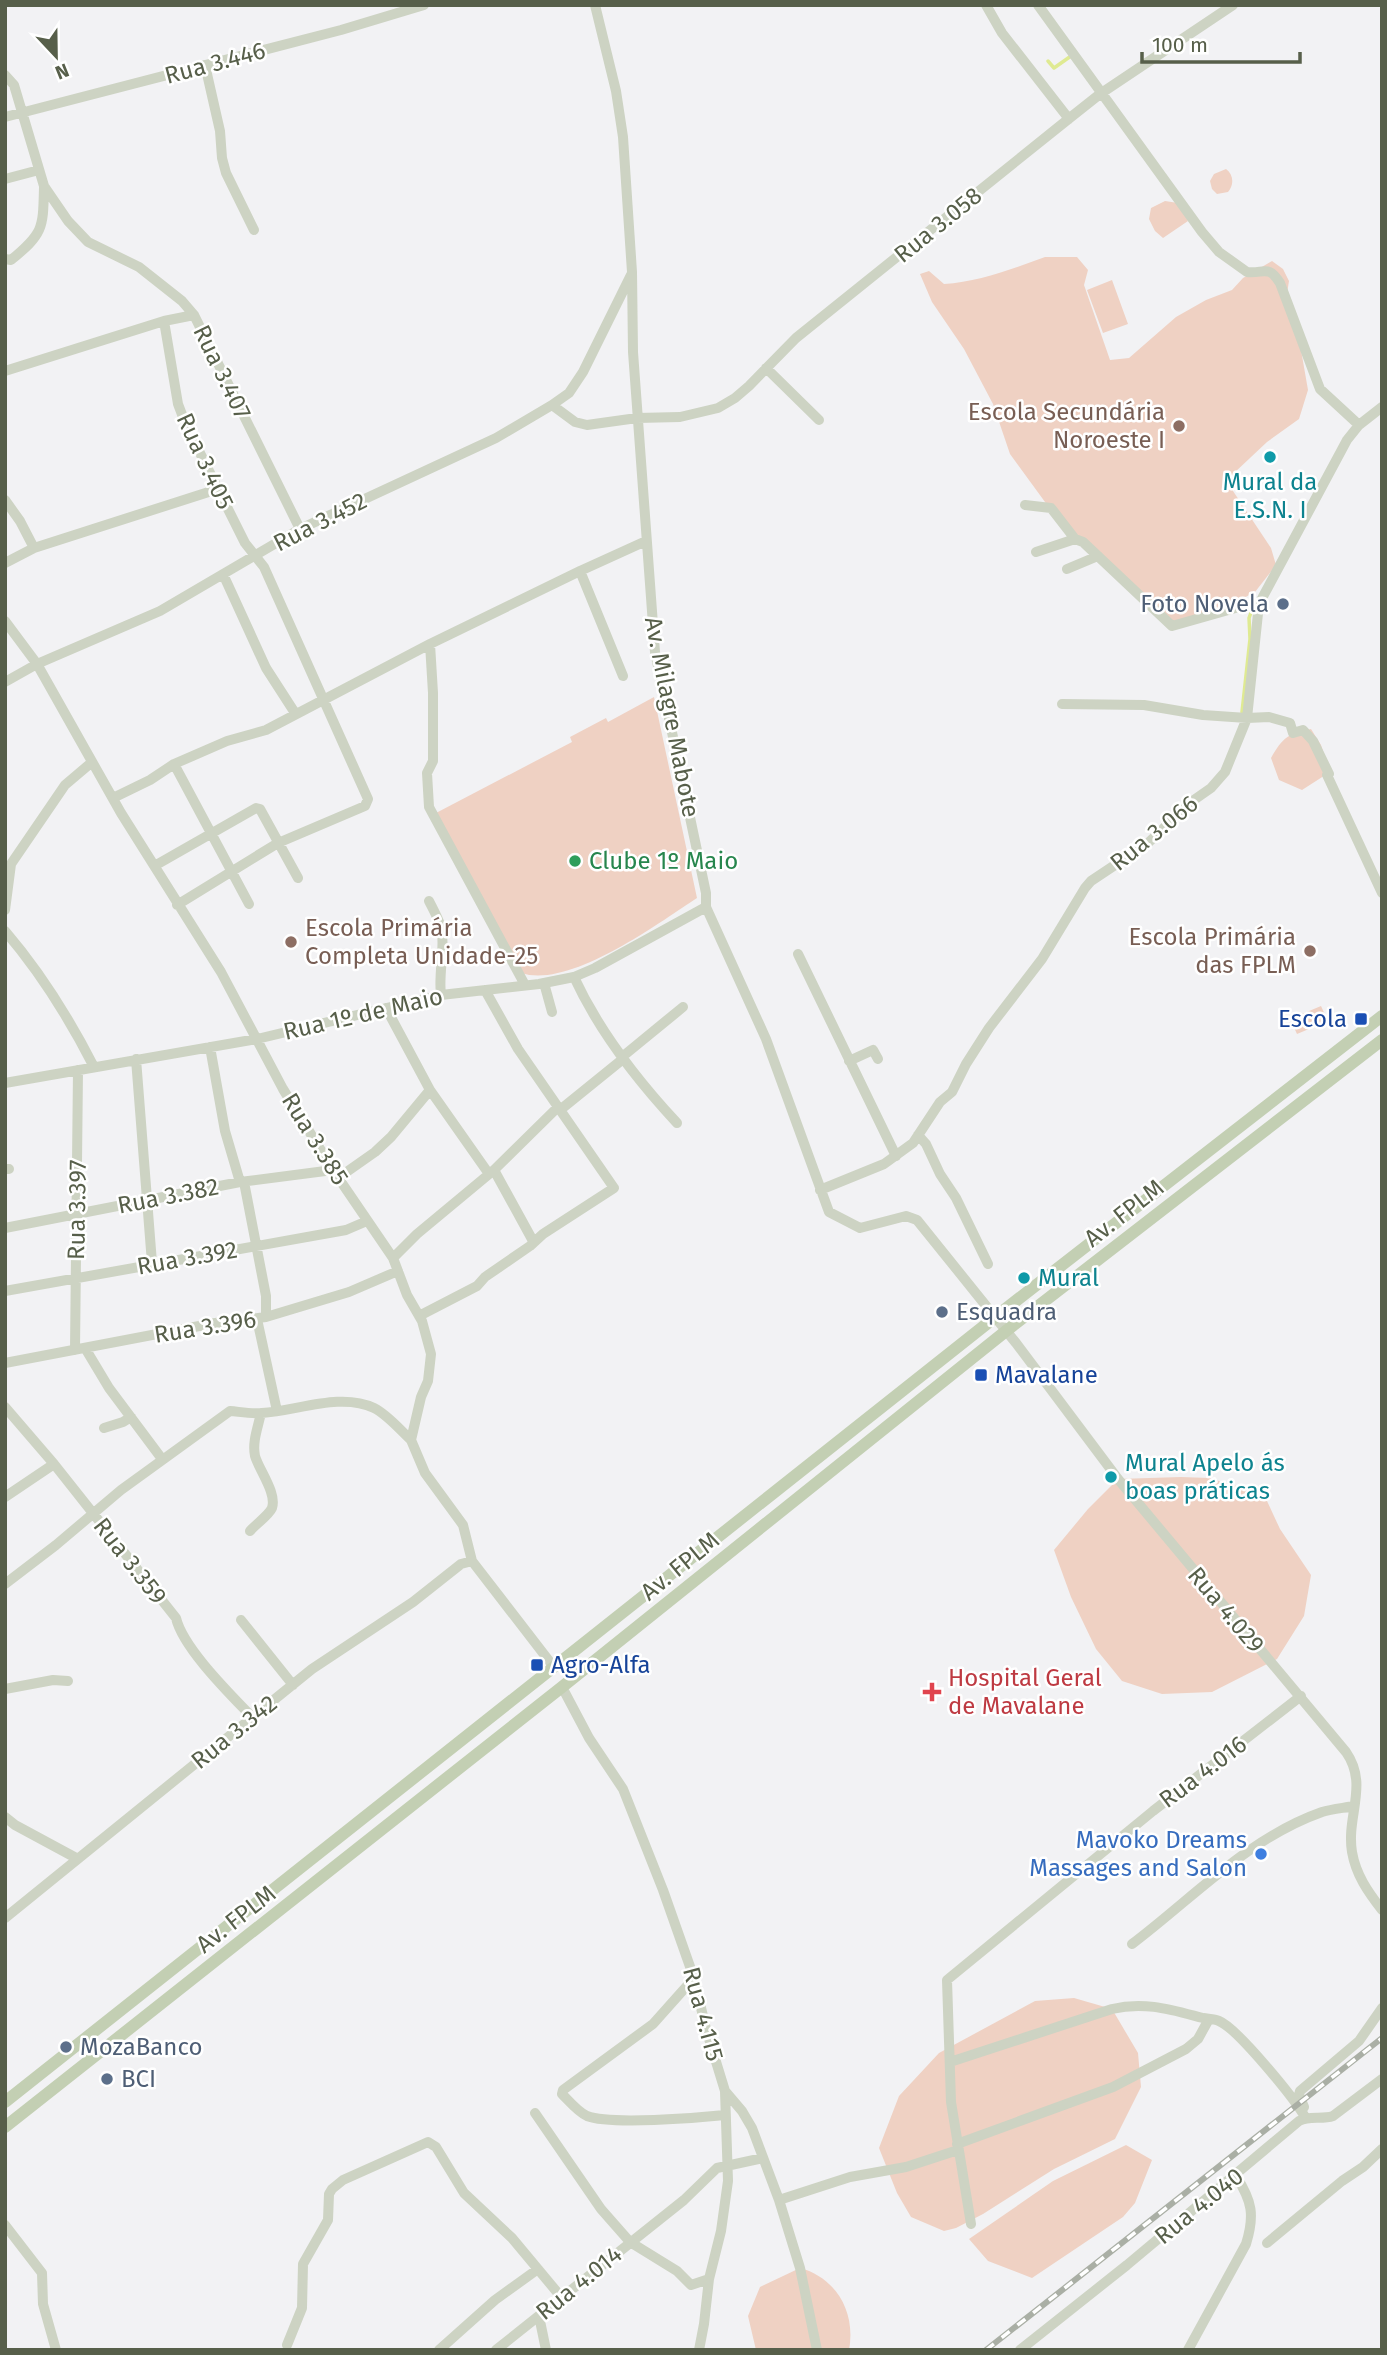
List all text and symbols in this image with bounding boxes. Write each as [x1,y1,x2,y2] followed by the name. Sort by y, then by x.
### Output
[21,21,91,91] north arrow
[1142,21,1300,65] scale bar
[1152,32,1208,58] text: 100 m
[162,36,268,90] street label: Rua 3.446
[52,58,72,84] text: N
[889,181,987,269] street label: Rua 3.058
[187,320,257,424] street label: Rua 3.407
[968,398,1165,454] place label: Escola Secundária Noroeste I
[171,408,239,514] street label: Rua 3.405
[1171,418,1187,434] marker: Escola Secundária Noroeste I
[1262,449,1278,465] marker: Mural da E.S.N. I
[1223,468,1317,524] place label: Mural da E.S.N. I
[269,487,371,557] street label: Rua 3.452
[1140,590,1269,618] place label: Foto Novela
[1275,596,1291,612] marker: Foto Novela
[639,614,705,820] street label: Av. Milagre Mabote
[1105,789,1203,877] street label: Rua 3.066
[589,847,738,875] place label: Clube 1º Maio
[567,853,583,869] marker: Clube 1º Maio
[305,914,538,970] place label: Escola Primária Completa Unidade-25
[1129,923,1296,979] place label: Escola Primária das FPLM
[283,934,299,950] marker: Escola Primária Completa Unidade-25
[1302,943,1318,959] marker: Escola Primária das FPLM
[280,982,446,1046] street label: Rua 1º de Maio
[1278,1005,1347,1033] place label: Escola
[1353,1011,1369,1027] marker: Escola
[276,1088,354,1190] street label: Rua 3.385
[62,1160,92,1260] street label: Rua 3.397
[115,1172,221,1220] street label: Rua 3.382
[1079,1173,1169,1253] street label: Av. FPLM
[135,1235,239,1281] street label: Rua 3.392
[1038,1264,1099,1292] place label: Mural
[1016,1270,1032,1286] marker: Mural
[956,1298,1057,1326] place label: Esquadra
[934,1304,950,1320] marker: Esquadra
[152,1305,258,1349] street label: Rua 3.396
[995,1361,1098,1389] place label: Mavalane
[973,1367,989,1383] marker: Mavalane
[1125,1449,1285,1505] place label: Mural Apelo ás boas práticas
[1103,1469,1119,1485] marker: Mural Apelo ás boas práticas
[88,1512,172,1610] street label: Rua 3.359
[635,1526,725,1606] street label: Av. FPLM
[1182,1561,1270,1659] street label: Rua 4.029
[551,1651,651,1679] place label: Agro-Alfa
[529,1657,545,1673] marker: Agro-Alfa
[948,1664,1102,1720] place label: Hospital Geral de Mavalane
[922,1682,942,1702] marker: Hospital Geral de Mavalane
[186,1689,282,1775] street label: Rua 3.342
[1154,1730,1252,1814] street label: Rua 4.016
[1029,1826,1247,1882] place label: Mavoko Dreams Massages and Salon
[1253,1846,1269,1862] marker: Mavoko Dreams Massages and Salon
[191,1879,281,1959] street label: Av. FPLM
[677,1964,729,2064] street label: Rua 4.115
[80,2033,202,2061] place label: MozaBanco
[58,2039,74,2055] marker: MozaBanco
[121,2065,156,2093] place label: BCI
[99,2071,115,2087] marker: BCI
[1149,2162,1249,2250] street label: Rua 4.040
[531,2240,628,2326] street label: Rua 4.014

